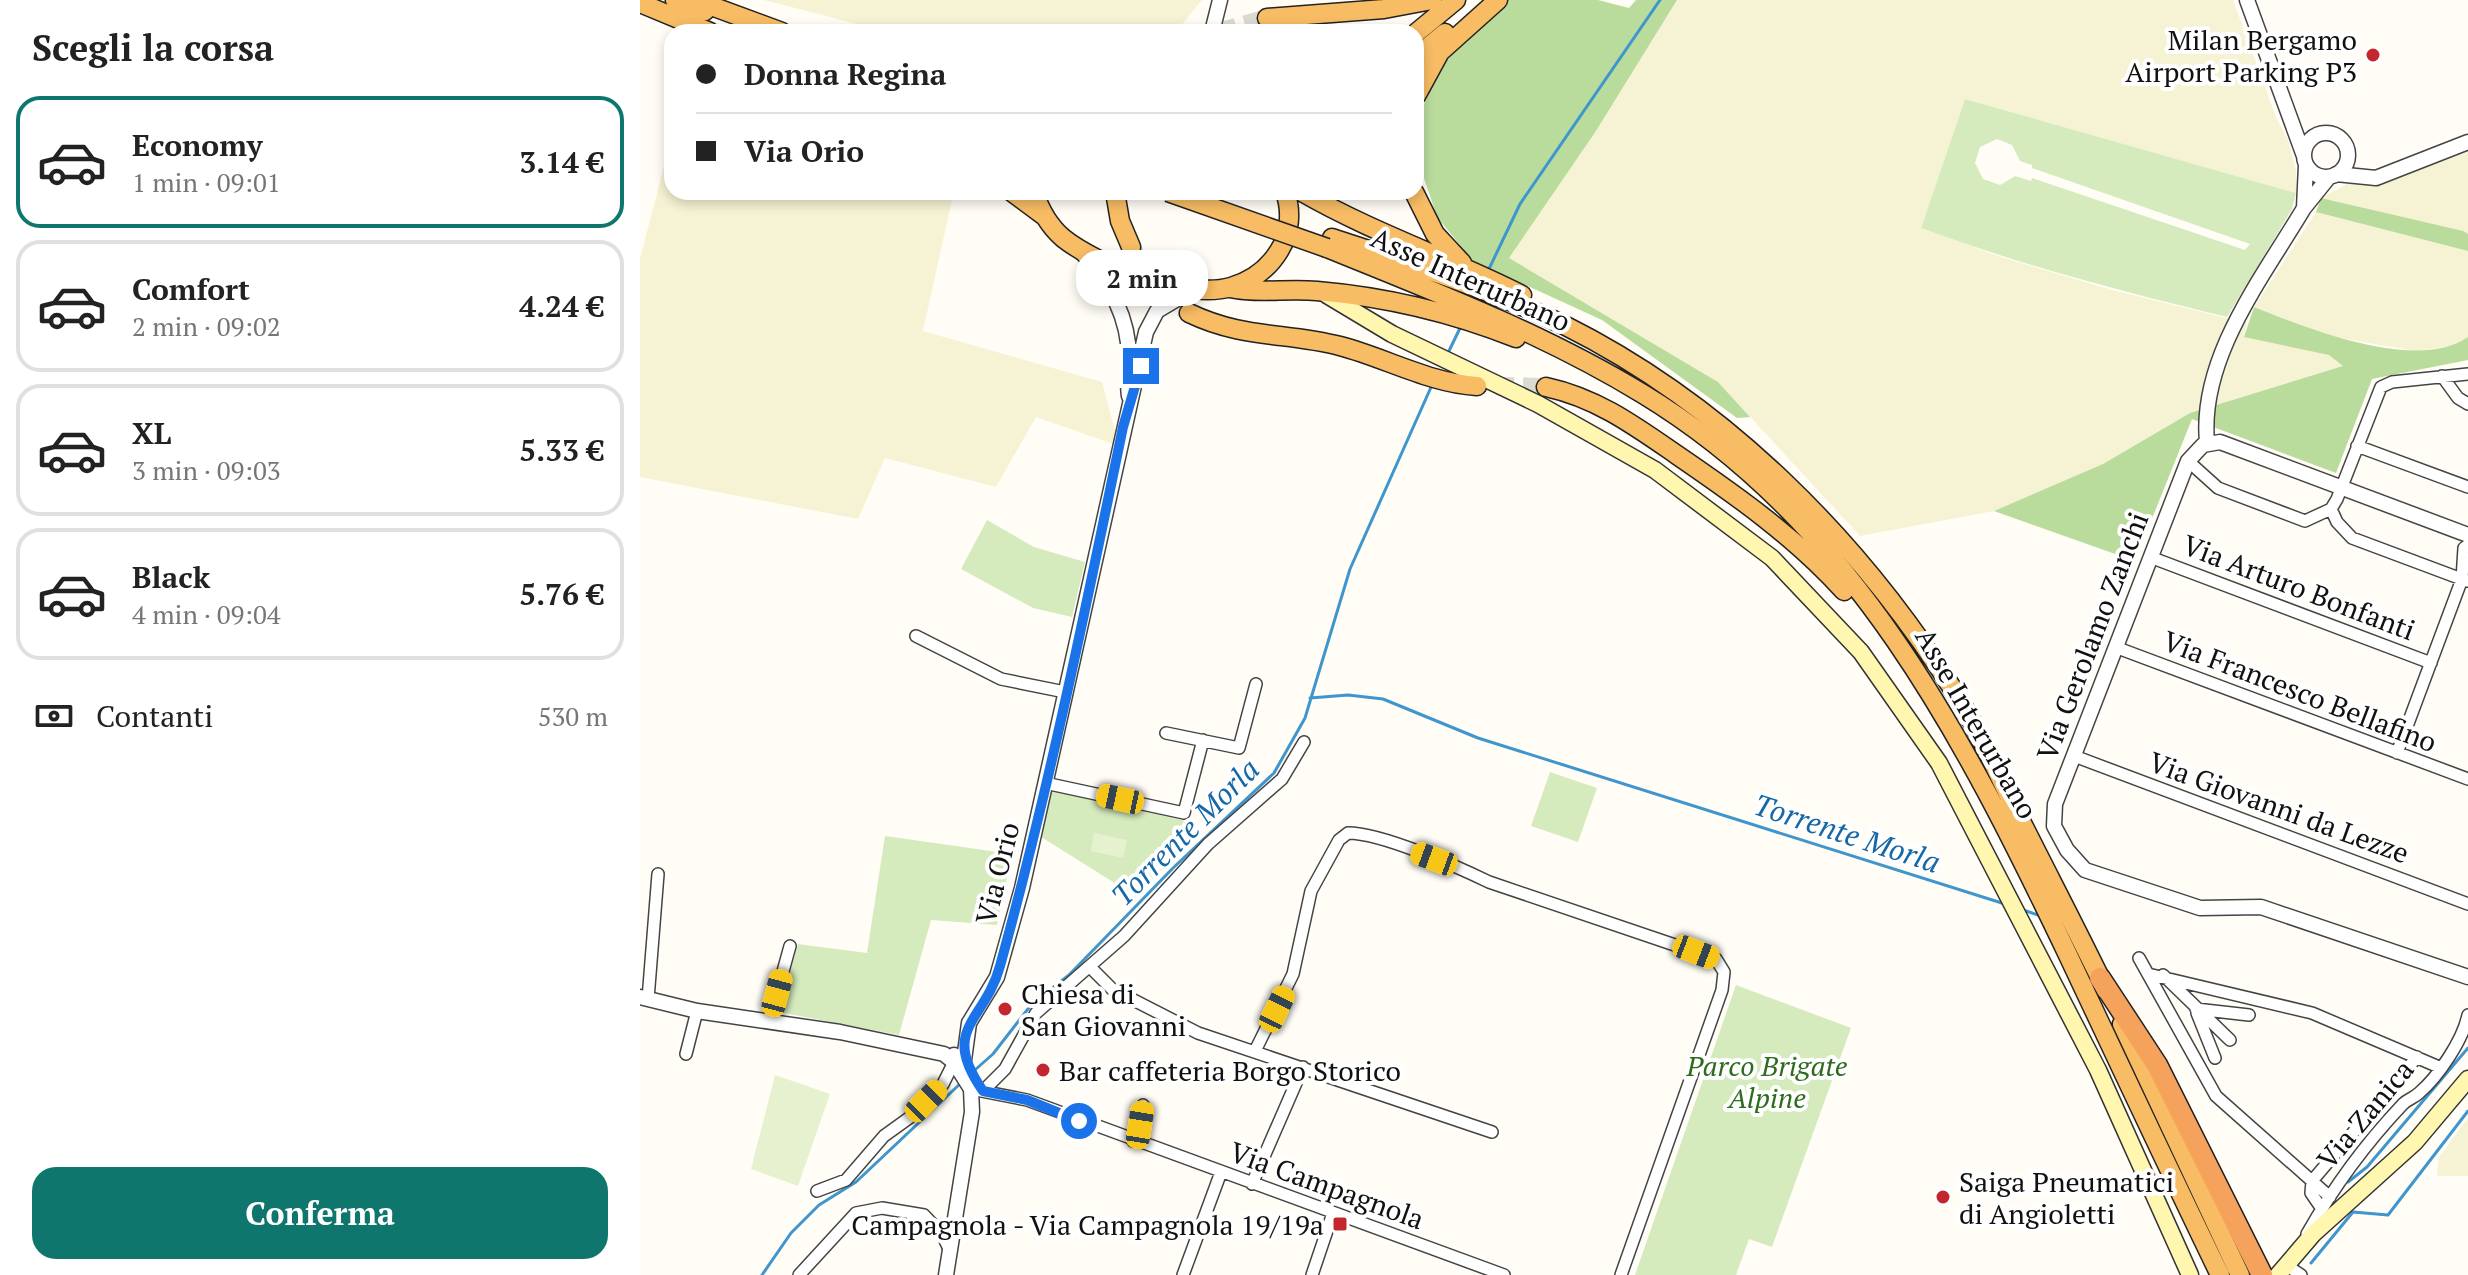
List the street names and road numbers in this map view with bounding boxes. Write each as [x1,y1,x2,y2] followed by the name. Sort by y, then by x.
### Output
[1366,219,1576,339] street label: Asse Interurbano
[2028,507,2156,765] street label: Via Gerolamo Zanchi
[2178,526,2420,648] street label: Via Arturo Bonfanti
[1907,621,2047,825] street label: Asse Interurbano
[2158,622,2442,760] street label: Via Francesco Bellafino
[2144,743,2414,871] street label: Via Giovanni da Lezze
[966,818,1028,928] street label: Via Orio
[2308,1052,2422,1176] street label: Via Zanica
[1225,1133,1429,1237] street label: Via Campagnola

